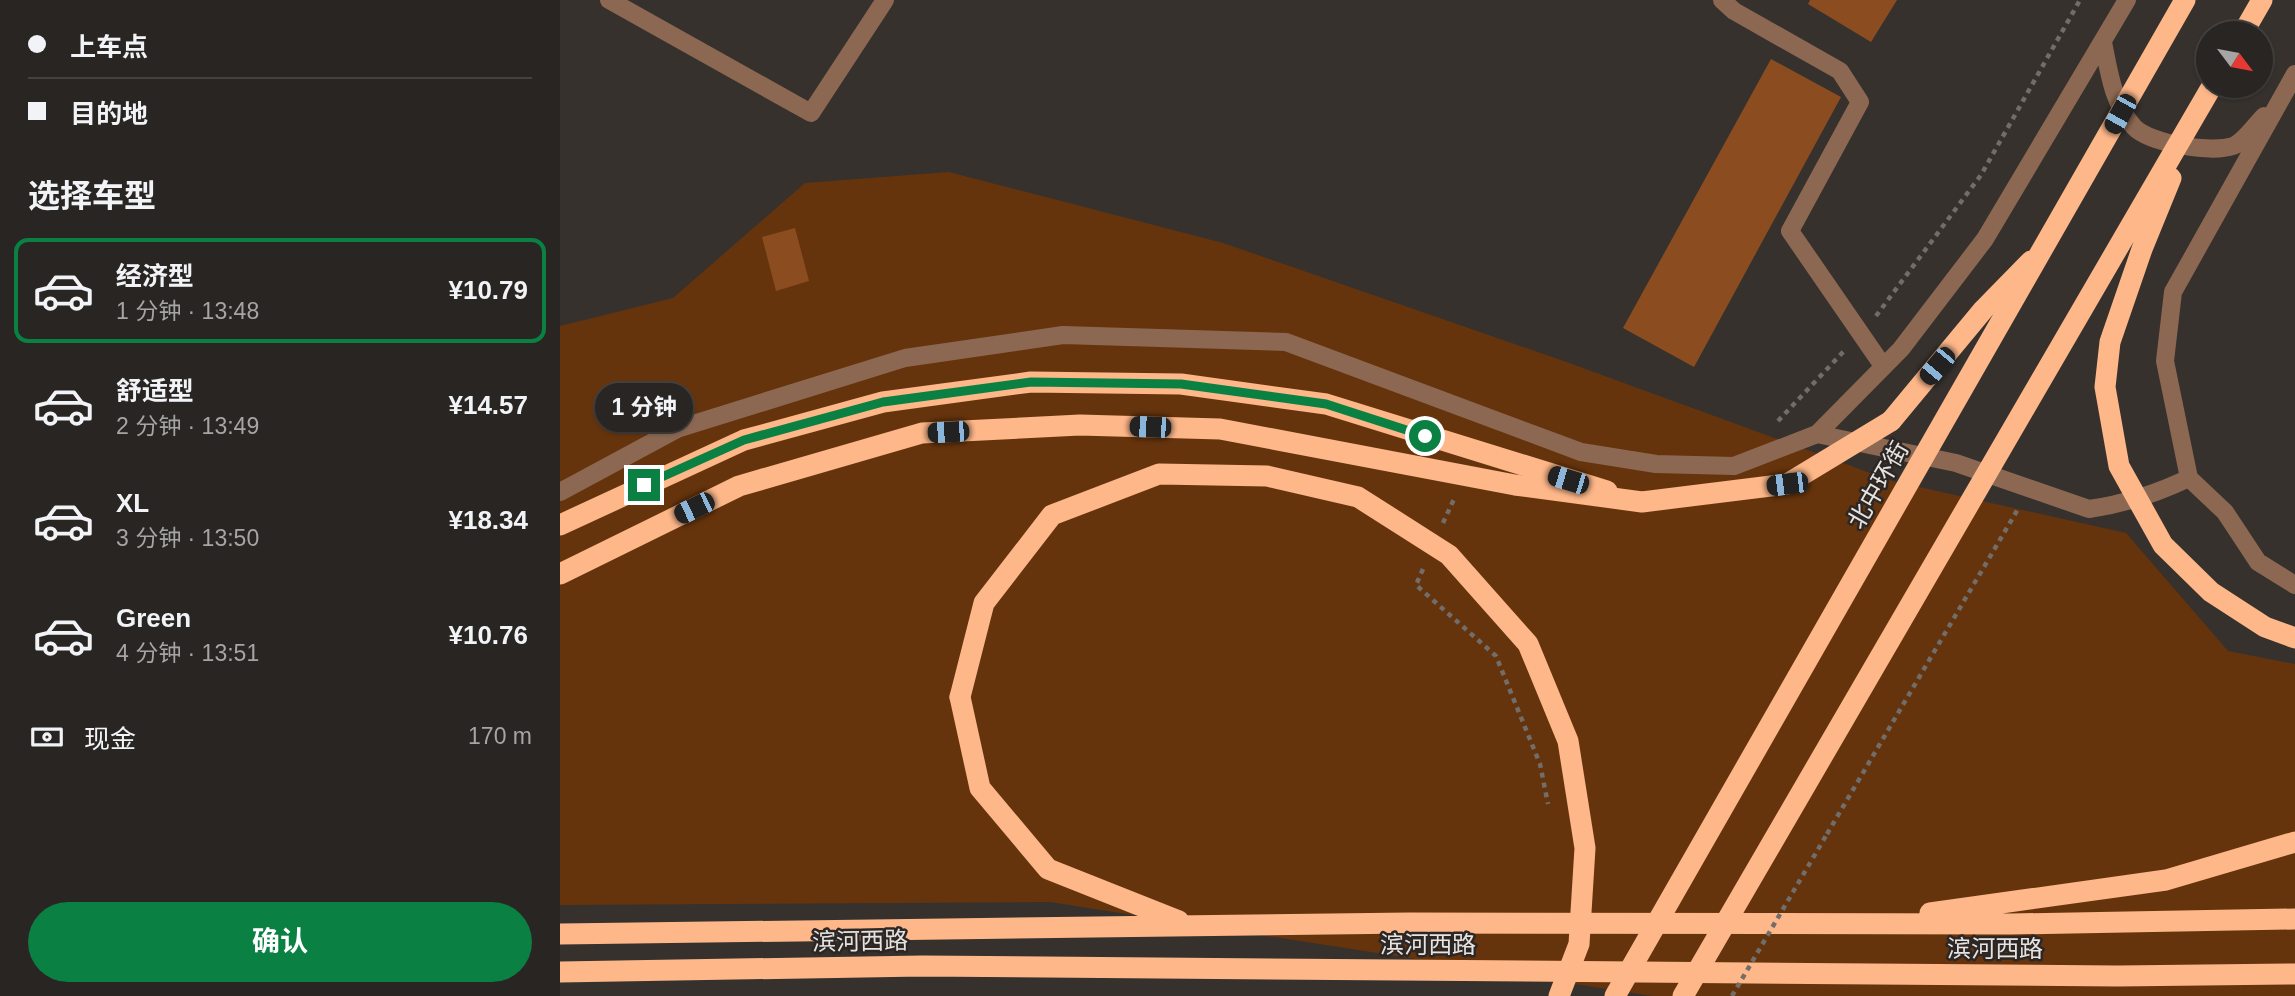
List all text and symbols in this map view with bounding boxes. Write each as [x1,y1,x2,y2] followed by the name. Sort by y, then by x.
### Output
[2196,21,2273,98] north arrow
[2196,21,2273,98] map controls
[70,32,148,62] text: 上车点
[2101,91,2140,137] car
[70,99,148,129] text: 目的地
[28,178,156,214] text: 选择车型
[32,259,95,322] icon: car
[116,261,194,291] text: 经济型
[448,275,528,305] text: ¥10.79
[116,298,259,324] text: 1 分钟 · 13:48
[1916,343,1959,389] car
[32,374,95,437] icon: car
[116,376,194,406] text: 舒适型
[595,384,693,433] callout: 1 分钟
[448,390,528,420] text: ¥14.57
[611,394,677,420] text: 1 分钟
[116,413,259,439] text: 2 分钟 · 13:49
[1129,416,1172,438] car
[927,420,970,444] car
[1409,420,1441,452] route start
[1842,437,1914,533] street label: 北中环街
[1545,464,1592,496] car
[628,469,660,501] route end
[1765,471,1810,497] car
[116,488,149,518] text: XL
[32,489,95,552] icon: car
[671,489,718,527] car
[448,505,528,535] text: ¥18.34
[116,525,259,551] text: 3 分钟 · 13:50
[116,603,191,633] text: Green
[32,604,95,667] icon: car
[448,620,528,650] text: ¥10.76
[116,640,259,666] text: 4 分钟 · 13:51
[28,718,66,756] icon: cash
[468,723,532,749] text: 170 m
[84,724,136,754] text: 现金
[28,902,532,982] button: 确认
[812,927,908,955] street label: 滨河西路
[1380,931,1476,958] street label: 滨河西路
[1947,935,2043,962] street label: 滨河西路

